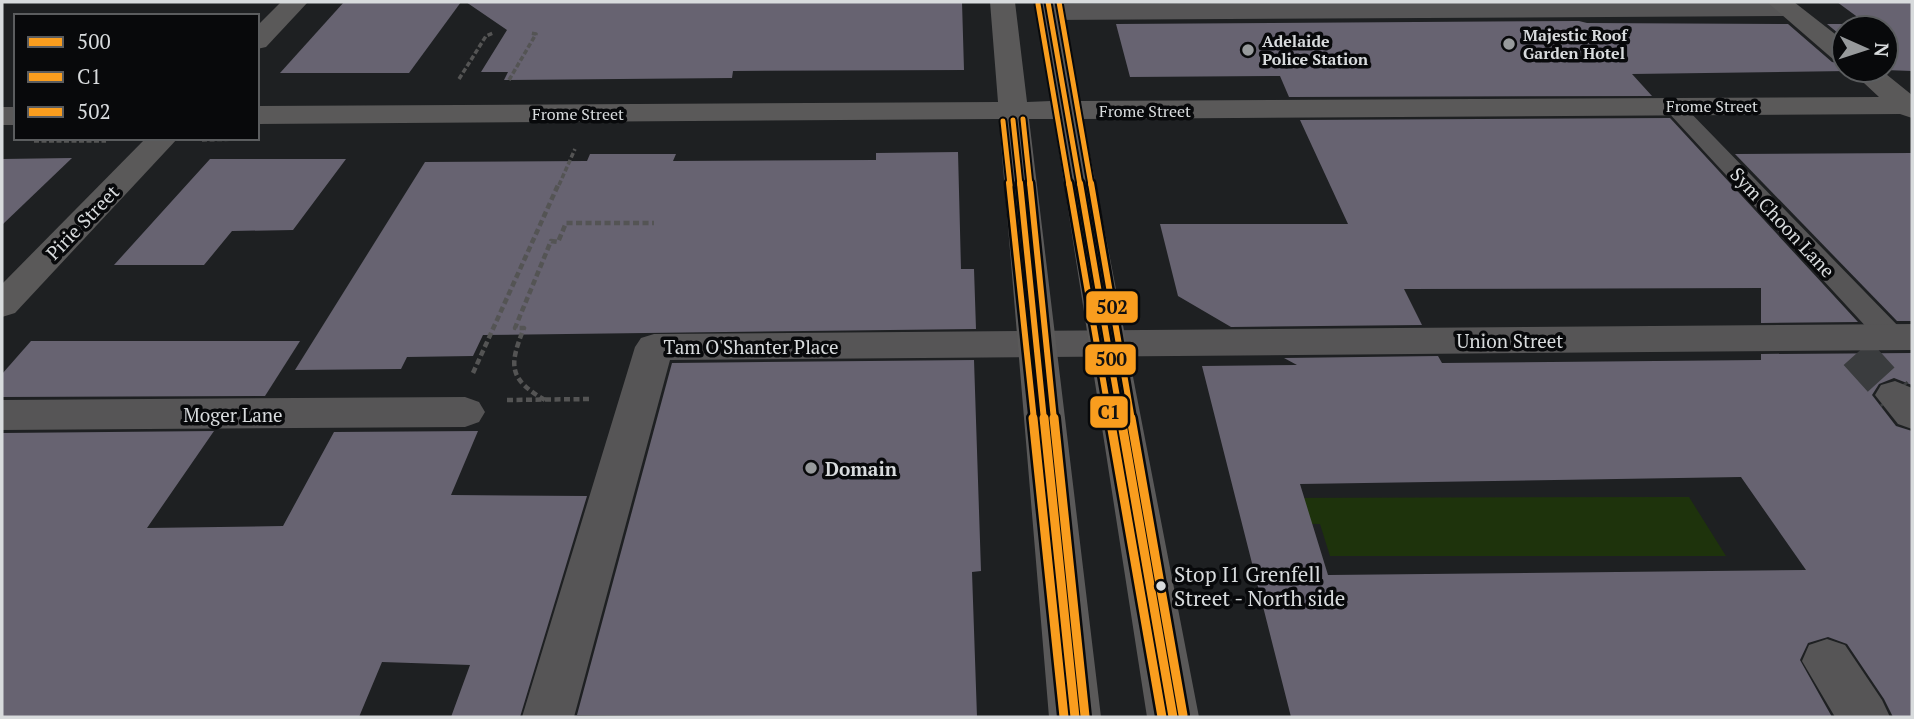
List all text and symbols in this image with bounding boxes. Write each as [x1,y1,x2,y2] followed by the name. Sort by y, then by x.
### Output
[14,14,259,140] legend
[1830,14,1900,84] north arrow
[1523,24,1629,64] place label: Majestic Roof Garden Hotel
[77,27,111,55] text: 500
[1262,30,1369,70] place label: Adelaide Police Station
[1501,36,1517,52] marker: Majestic Roof Garden Hotel
[1240,42,1256,58] marker: Adelaide Police Station
[1870,42,1895,58] text: N
[77,62,102,90] text: C1
[1666,95,1758,117] street label: Frome Street
[77,97,111,125] text: 502
[1099,100,1191,122] street label: Frome Street
[532,103,624,125] street label: Frome Street
[1725,162,1841,282] street label: Sym Choon Lane
[40,179,124,265] street label: Pirie Street
[1085,290,1139,324] line badge: 502
[1096,294,1128,319] text: 502
[1457,328,1563,353] street label: Union Street
[663,334,839,359] street label: Tam O'Shanter Place
[1084,343,1137,376] line badge: 500
[1095,346,1127,371] text: 500
[1089,395,1129,429] line badge: C1
[1097,399,1121,424] text: C1
[183,402,283,427] street label: Moger Lane
[825,456,898,481] place label: Domain
[803,460,819,476] marker: Domain
[1174,560,1345,612] place label: Stop I1 Grenfell Street - North side
[1154,579,1168,593] marker: Stop I1 Grenfell Street - North side

